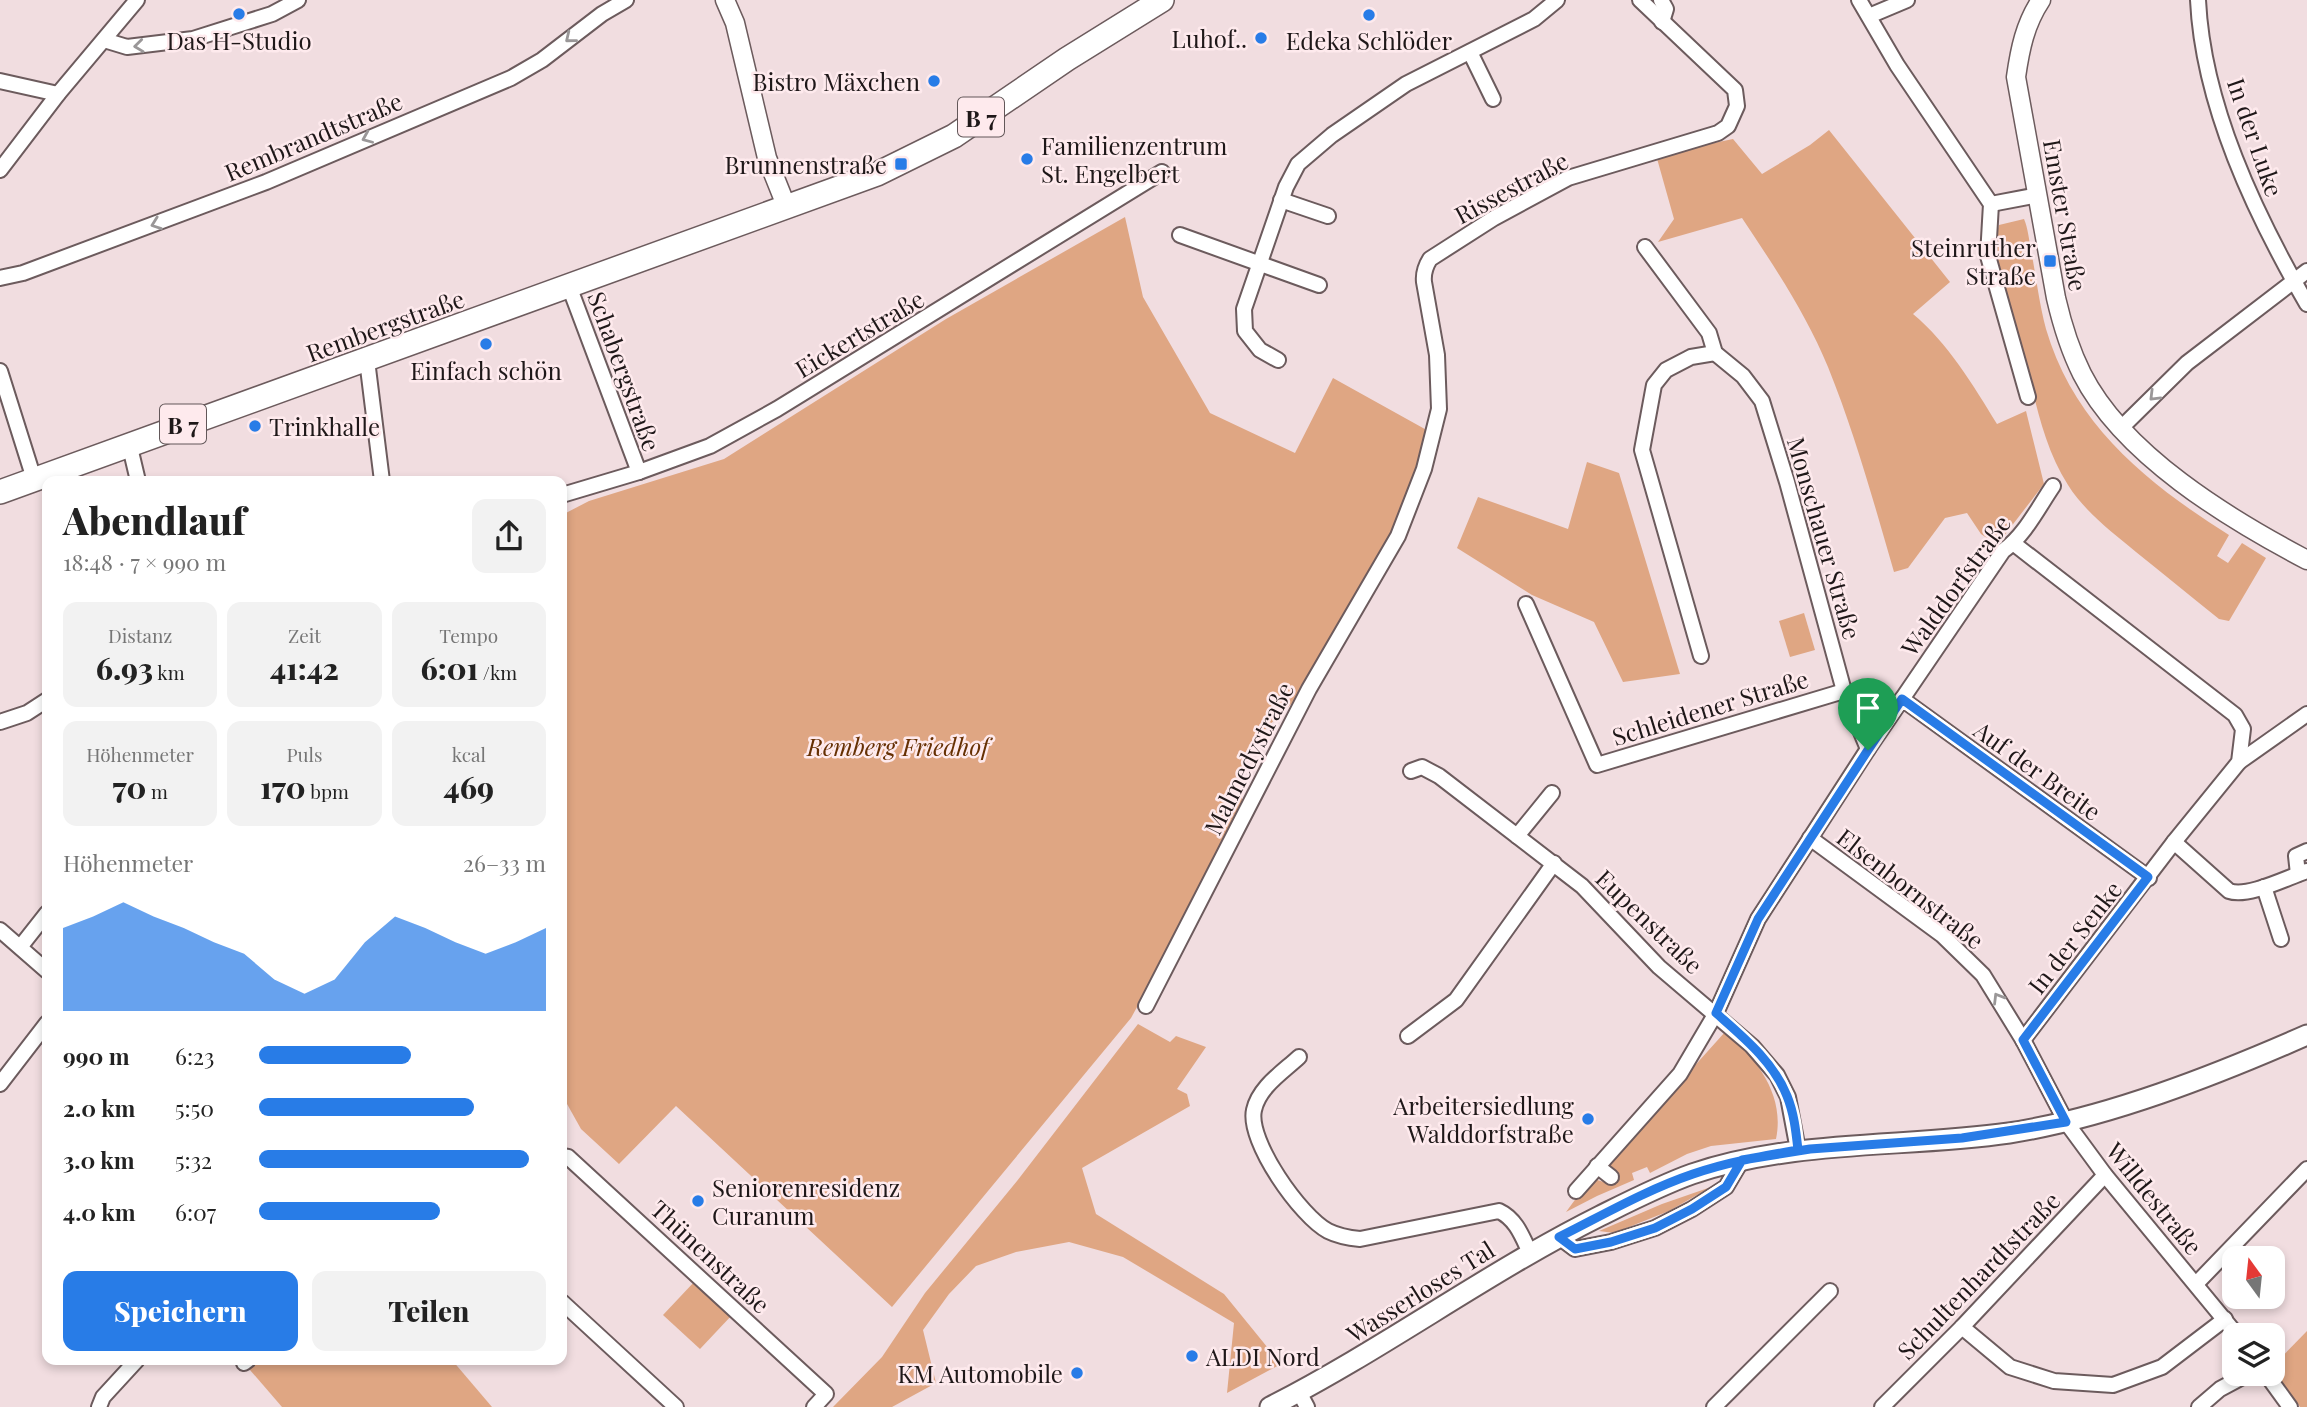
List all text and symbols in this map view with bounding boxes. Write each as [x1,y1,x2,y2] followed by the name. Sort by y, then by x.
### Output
[231,6,247,22] marker: Das H-Studio
[1361,7,1377,23] marker: Edeka Schlöder
[1172,22,1247,54] place label: Luhof..
[166,24,312,56] place label: Das H-Studio
[1286,24,1453,56] place label: Edeka Schlöder
[566,30,578,43] one-way arrow
[1253,30,1269,46] marker: Luhof..
[133,38,145,53] one-way arrow
[753,65,920,97] place label: Bistro Mäxchen
[926,73,942,89] marker: Bistro Mäxchen
[2221,73,2291,201] street label: In der Luke
[219,84,407,188] street label: Rembrandtstraße
[958,98,1004,136] road number: B 7
[1041,129,1227,189] place label: Familienzentrum St. Engelbert
[362,130,374,144] one-way arrow
[2037,137,2095,293] street label: Emster Straße
[1449,144,1573,230] street label: Rissestraße
[724,148,887,180] place label: Brunnenstraße
[1019,151,1035,167] marker: Familienzentrum St. Engelbert
[893,156,909,172] marker: Brunnenstraße
[151,215,163,229] one-way arrow
[1911,231,2036,291] place label: Steinruther Straße
[2042,253,2058,269] marker: Steinruther Straße
[302,282,468,368] street label: Rembergstraße
[789,282,929,384] street label: Eickertstraße
[581,287,669,455] street label: Schabergstraße
[478,336,494,352] marker: Einfach schön
[410,354,562,386] place label: Einfach schön
[2149,387,2162,400] one-way arrow
[160,404,206,444] road number: B 7
[269,410,380,442] place label: Trinkhalle
[247,418,263,434] marker: Trinkhalle
[1781,433,1869,643] street label: Monschauer Straße
[63,494,246,545] text: Abendlauf
[472,499,546,573] button: share
[1892,508,2017,663] street label: Walddorfstraße
[63,546,226,577] text: 18:48 · 7 × 990 m
[108,622,172,648] text: Distanz
[288,622,321,648] text: Zeit
[439,622,498,648] text: Tempo
[96,648,153,688] text: 6.93
[270,648,339,688] text: 41:42
[420,648,478,688] text: 6:01
[153,659,185,685] text: km
[478,659,517,685] text: /km
[1608,662,1812,752] street label: Schleidener Straße
[1196,676,1300,840] street label: Malmedystraße
[1838,678,1898,750] pin
[1849,689,1887,727] icon: arrive
[1967,713,2108,827] street label: Auf der Breite
[806,730,993,762] park label: Remberg Friedhof
[86,741,194,767] text: Höhenmeter
[286,741,323,767] text: Puls
[452,741,486,767] text: kcal
[112,767,146,807] text: 70
[260,767,306,807] text: 170
[444,767,494,807] text: 469
[146,778,168,804] text: m
[306,778,349,804] text: bpm
[1831,820,1991,956] street label: Elsenbornstraße
[63,847,193,878] text: Höhenmeter
[463,847,546,878] text: 26–33 m
[1590,862,1710,980] street label: Eupenstraße
[2020,874,2128,1000] street label: In der Senke
[1993,993,2006,1006] one-way arrow
[63,1040,129,1071] text: 990 m
[175,1040,214,1071] text: 6:23
[1392,1089,1574,1149] place label: Arbeitersiedlung Walddorfstraße
[63,1092,135,1123] text: 2.0 km
[175,1092,214,1123] text: 5:50
[1580,1111,1596,1127] marker: Arbeitersiedlung Walddorfstraße
[2099,1134,2210,1261] street label: Willdestraße
[63,1144,135,1175] text: 3.0 km
[175,1144,212,1175] text: 5:32
[712,1171,900,1231] place label: Seniorenresidenz Curanum
[1890,1184,2066,1366] street label: Schultenhardtstraße
[645,1193,777,1319] street label: Thünenstraße
[690,1193,706,1209] marker: Seniorenresidenz Curanum
[63,1196,136,1227] text: 4.0 km
[175,1196,216,1227] text: 6:07
[1339,1233,1500,1350] street label: Wasserloses Tal
[2222,1246,2286,1309] north arrow
[2222,1246,2285,1386] map controls
[63,1271,298,1351] button: Speichern
[312,1271,546,1351] button: Teilen
[2222,1323,2285,1386] button: layers
[1205,1340,1320,1372] place label: ALDI Nord
[1184,1348,1200,1364] marker: ALDI Nord
[897,1357,1063,1389] place label: KM Automobile
[1069,1365,1085,1381] marker: KM Automobile

